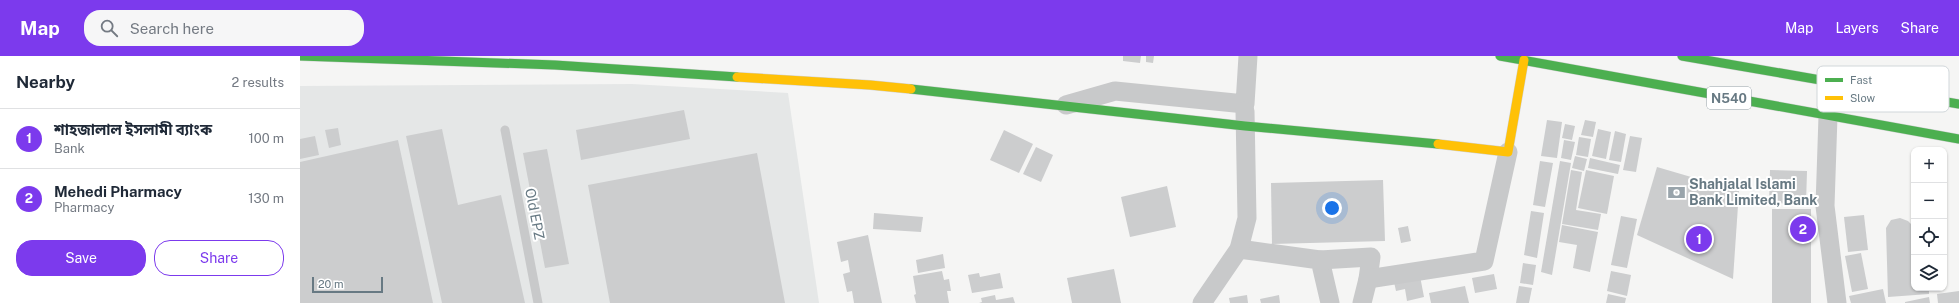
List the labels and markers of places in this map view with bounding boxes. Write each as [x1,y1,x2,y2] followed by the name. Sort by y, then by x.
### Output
[1689,176,1817,208] place label: Shahjalal Islami Bank Limited, Bank
[1666,182,1686,202] bank icon: Shahjalal Islami Bank Limited, Bank
[1790,214,1816,244] pin: 2
[1686,224,1712,254] pin: 1

